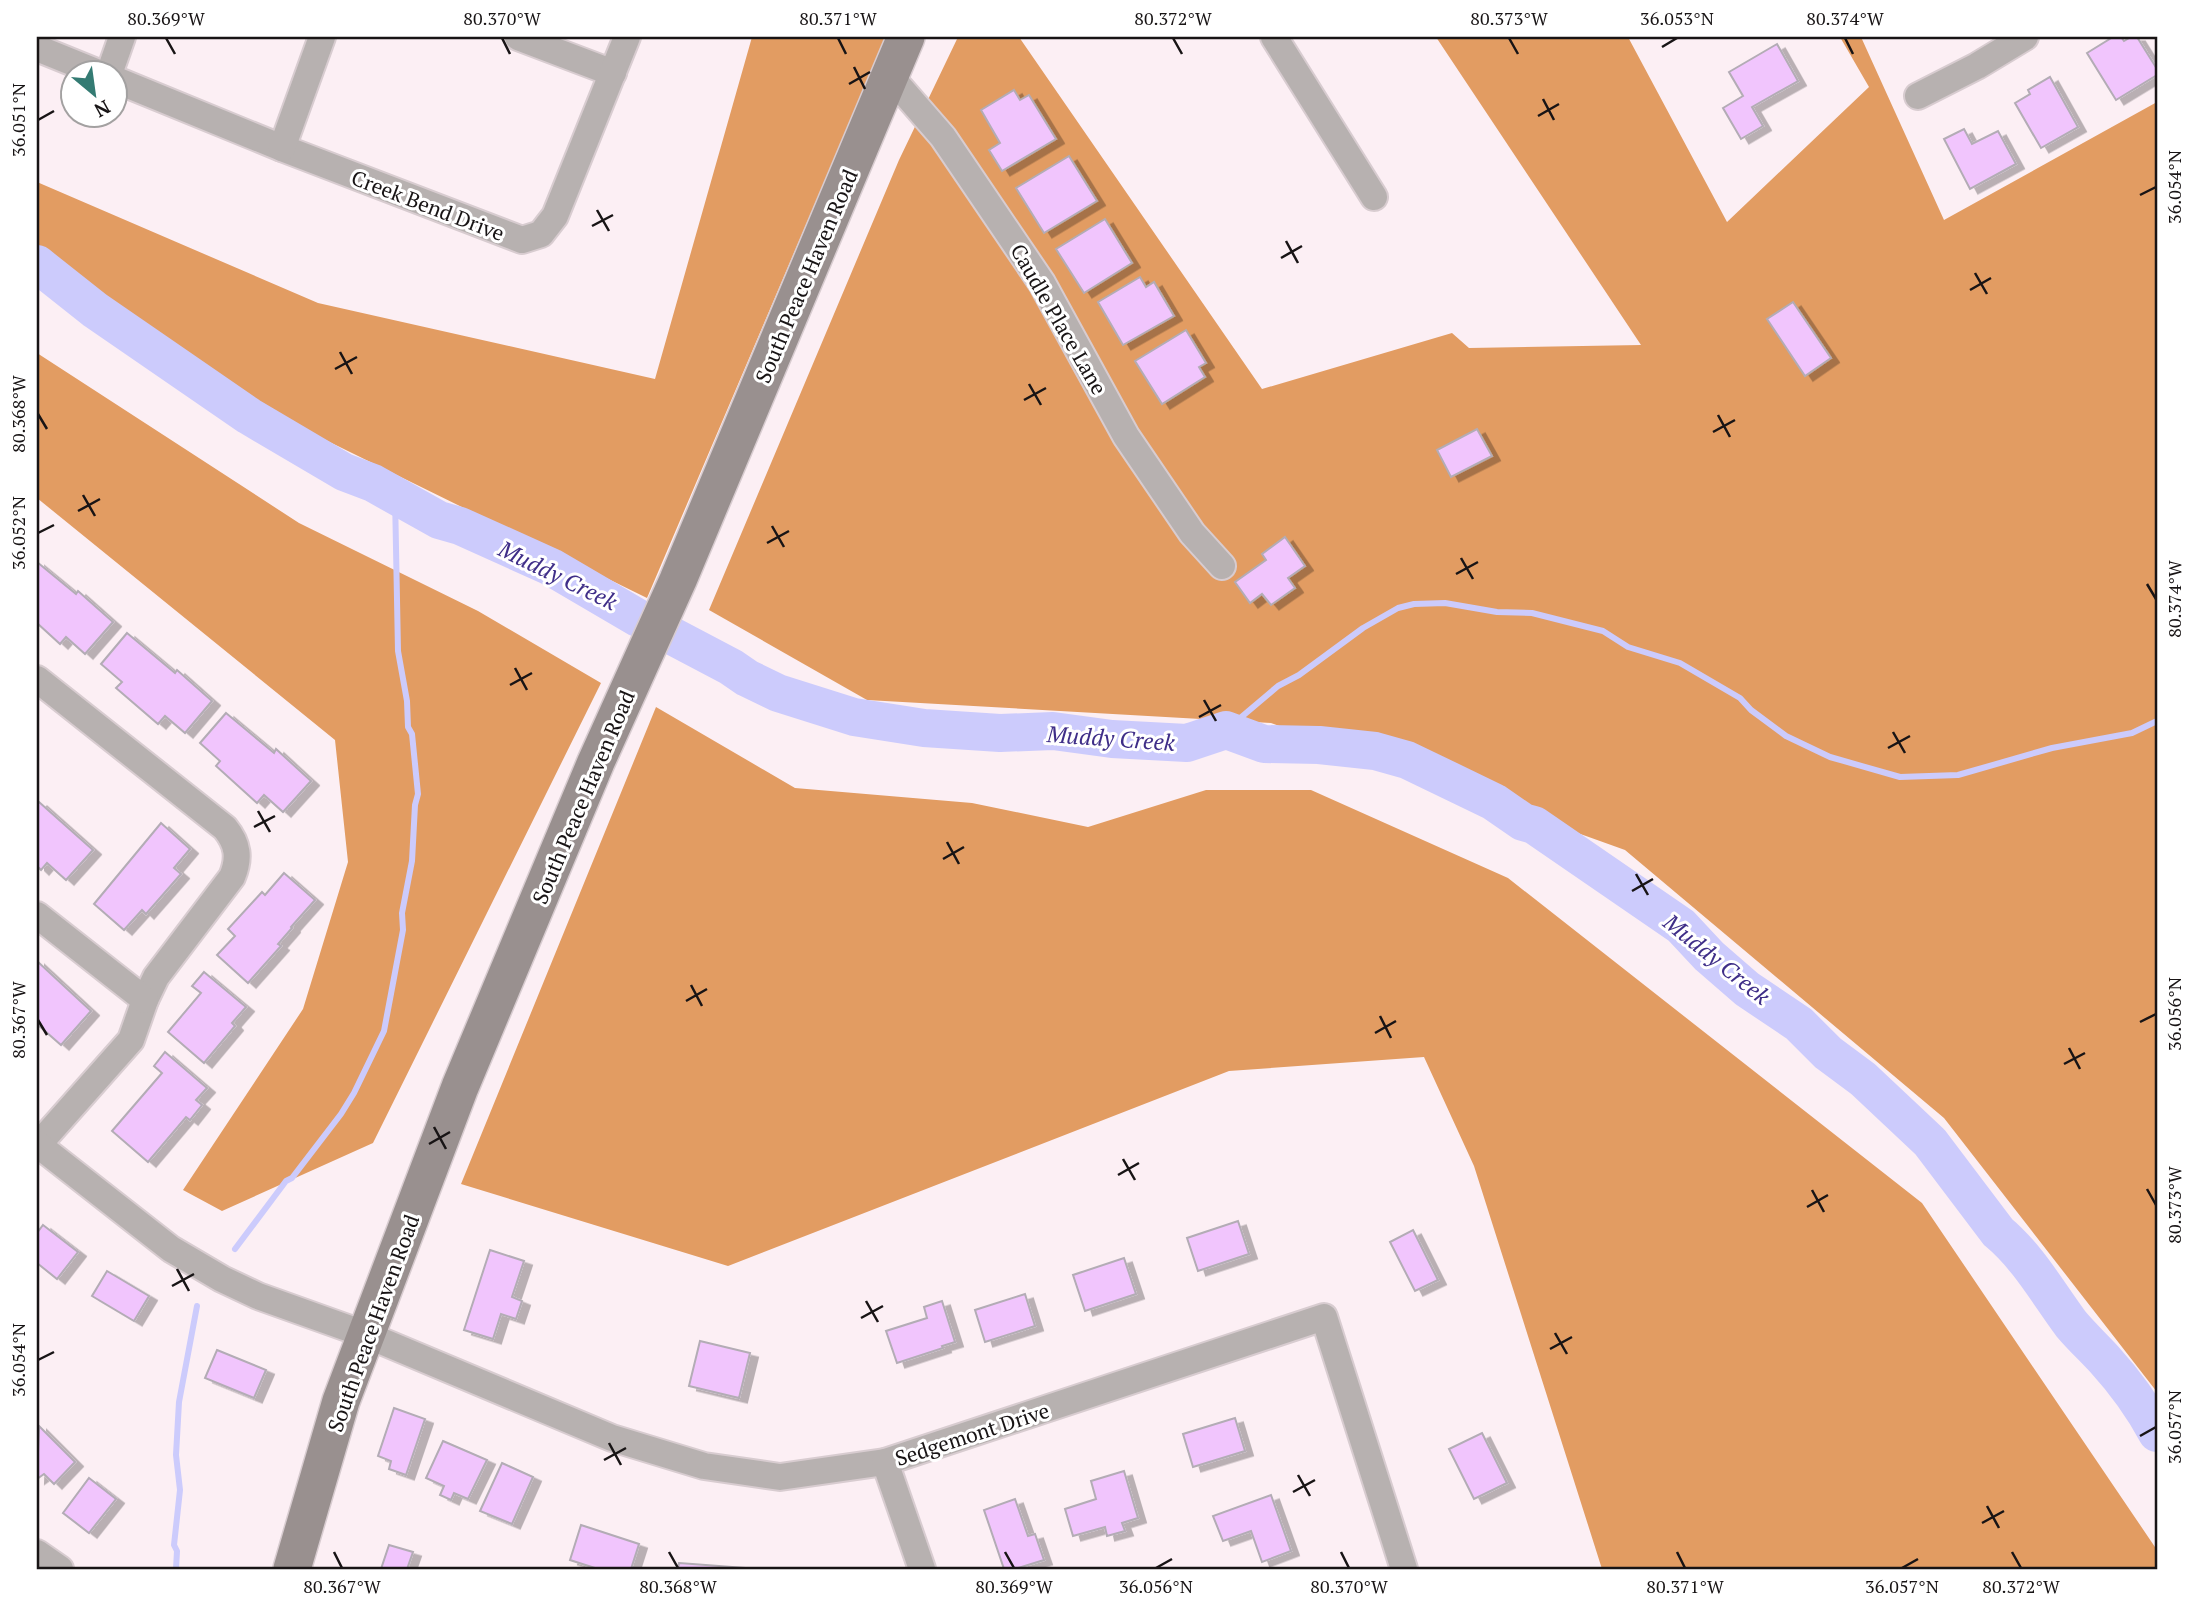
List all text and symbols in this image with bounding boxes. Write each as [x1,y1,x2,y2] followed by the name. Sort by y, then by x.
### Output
[127,6,205,30] text: 80.369°W
[463,6,541,30] text: 80.370°W
[799,6,877,30] text: 80.371°W
[1134,6,1212,30] text: 80.372°W
[1470,6,1548,30] text: 80.373°W
[1640,6,1714,30] text: 36.053°N
[1806,6,1884,30] text: 80.374°W
[60,60,130,130] north arrow
[6,83,30,157] text: 36.051°N
[90,95,115,124] text: N
[2162,150,2186,224] text: 36.054°N
[348,163,508,247] street label: Creek Bend Drive
[748,165,864,387] street label: South Peace Haven Road
[1004,239,1114,399] street label: Caudle Place Lane
[6,375,30,453] text: 80.368°W
[6,496,30,570] text: 36.052°N
[493,533,623,617] water label: Muddy Creek
[2162,560,2186,638] text: 80.374°W
[525,686,641,908] street label: South Peace Haven Road
[1045,718,1177,758] water label: Muddy Creek
[1657,906,1777,1012] water label: Muddy Creek
[2162,977,2186,1051] text: 36.056°N
[6,981,30,1059] text: 80.367°W
[2162,1166,2186,1244] text: 80.373°W
[321,1210,426,1436] street label: South Peace Haven Road
[6,1323,30,1397] text: 36.054°N
[2162,1390,2186,1464] text: 36.057°N
[891,1396,1053,1472] street label: Sedgemont Drive
[303,1574,381,1598] text: 80.367°W
[639,1574,717,1598] text: 80.368°W
[975,1574,1053,1598] text: 80.369°W
[1119,1574,1193,1598] text: 36.056°N
[1310,1574,1388,1598] text: 80.370°W
[1646,1574,1724,1598] text: 80.371°W
[1865,1574,1939,1598] text: 36.057°N
[1982,1574,2060,1598] text: 80.372°W

